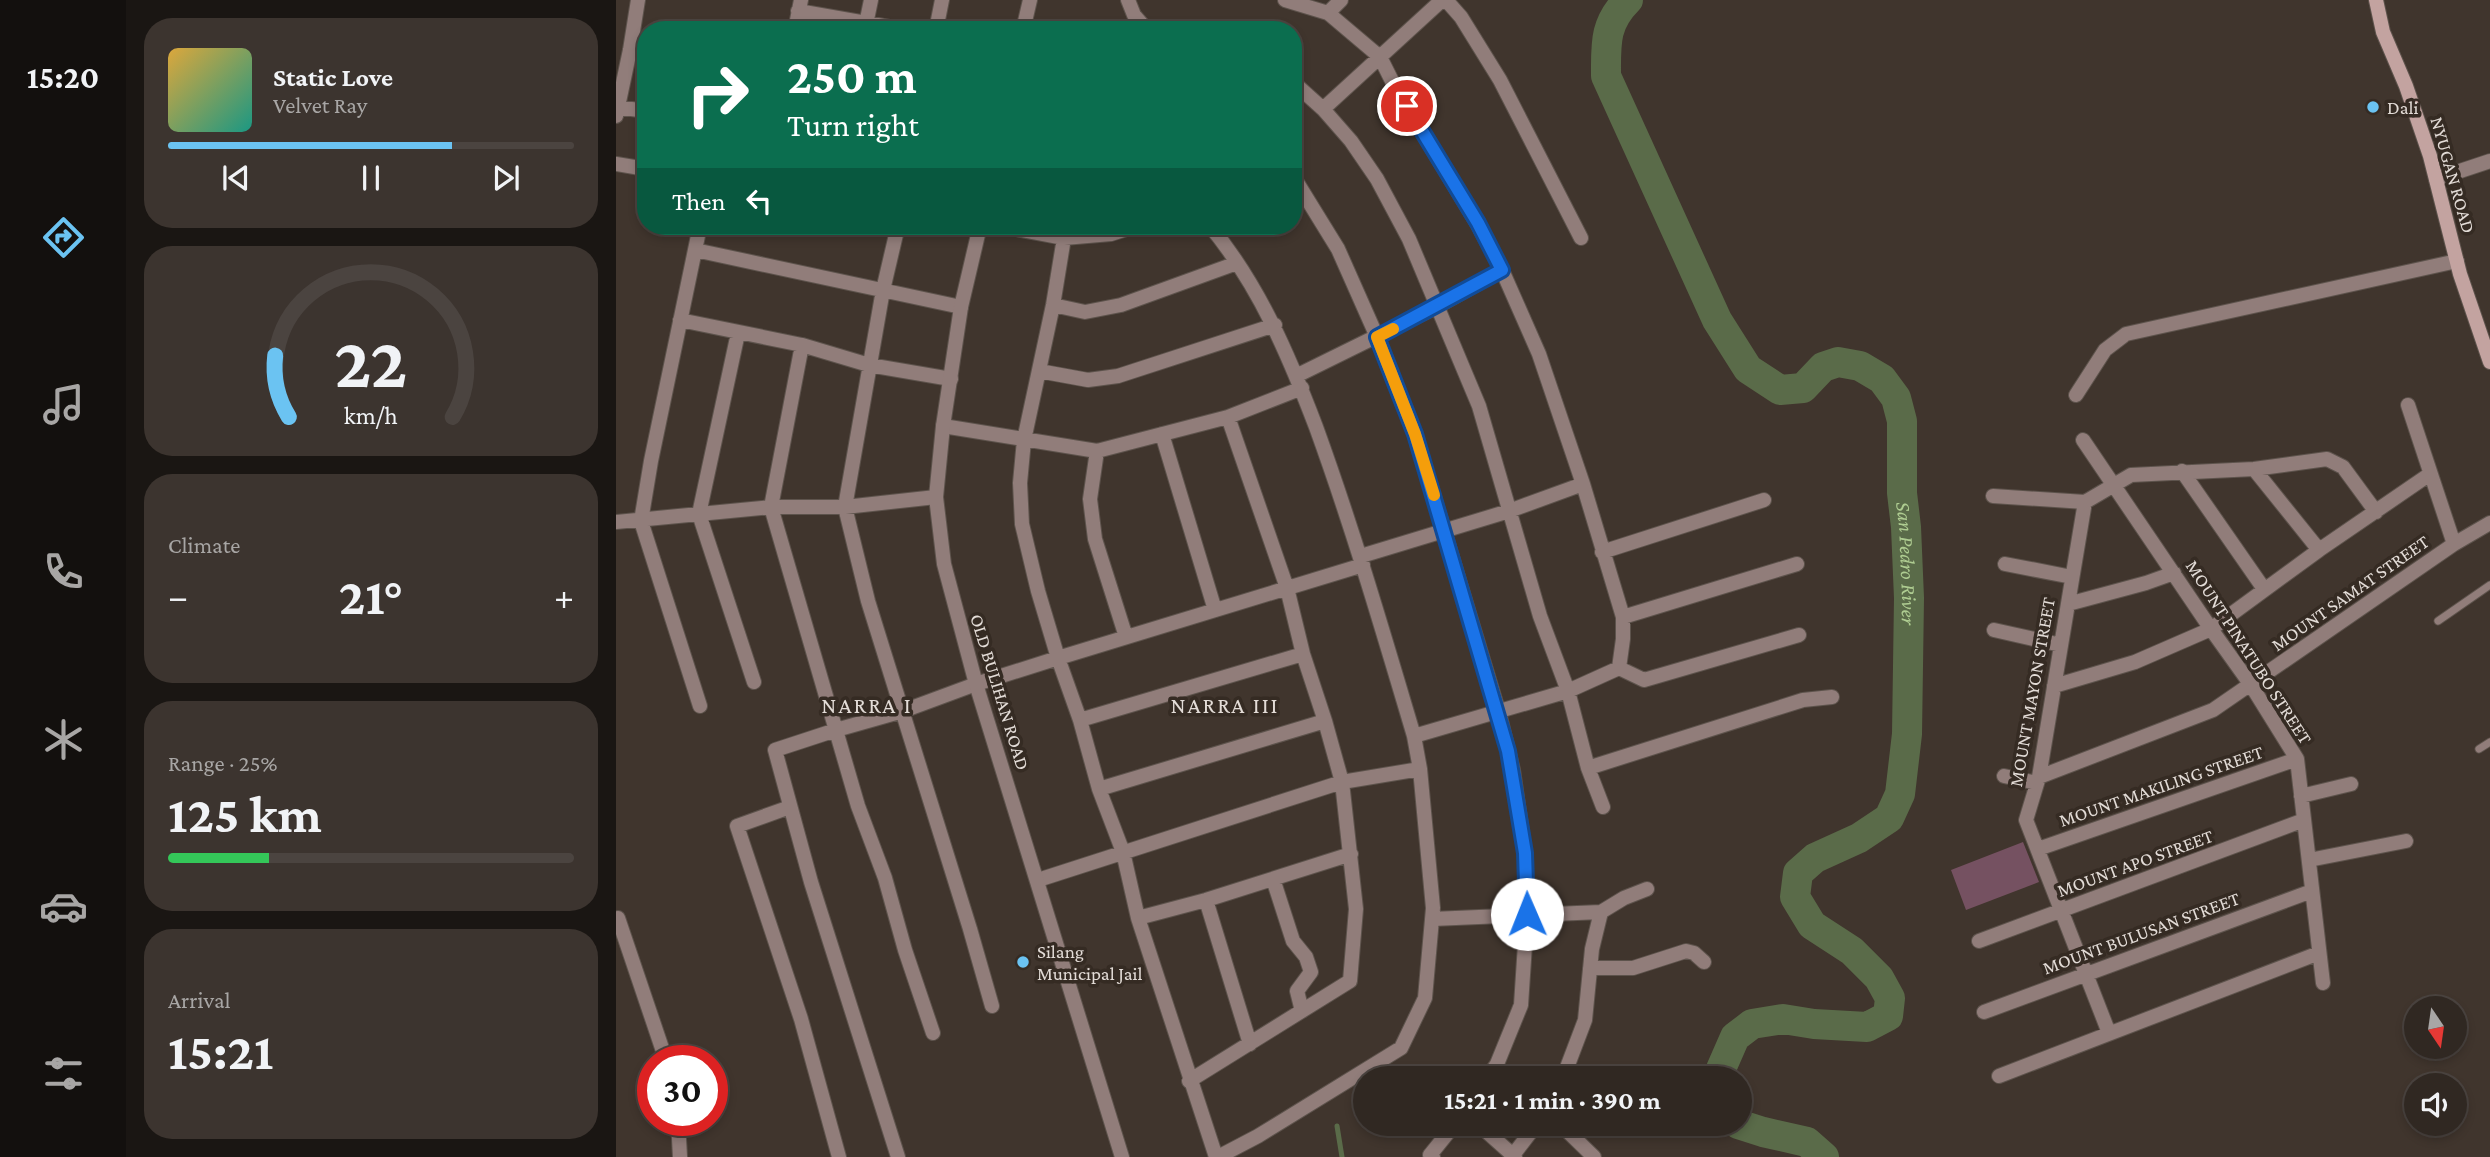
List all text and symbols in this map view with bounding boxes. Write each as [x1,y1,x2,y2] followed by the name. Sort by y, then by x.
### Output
[672,49,763,140] icon: right
[787,49,917,104] text: 250 m
[27,59,99,95] text: 15:20
[273,63,393,92] text: Static Love
[1377,76,1437,136] pin
[1388,87,1426,125] icon: arrive
[273,92,367,118] text: Velvet Ray
[2387,97,2418,118] place label: Dali
[2365,99,2381,115] marker: Dali
[787,107,919,143] text: Turn right
[2426,114,2480,236] street label: NYUGAN ROAD
[217,159,255,197] icon: previous
[352,159,390,197] icon: pause
[487,159,525,197] icon: next
[740,182,778,220] icon: left
[672,187,726,216] text: Then
[39,213,88,262] icon: directions
[334,322,408,403] text: 22
[39,380,88,429] icon: music
[344,401,398,428] text: km/h
[1891,500,1921,626] water label: San Pedro River
[2267,530,2433,655] street label: MOUNT SAMAT STREET
[168,532,240,558] text: Climate
[39,547,88,596] icon: phone
[2182,556,2317,748] street label: MOUNT PINATUBO STREET
[339,567,403,625] text: 21°
[168,575,188,617] text: −
[554,575,574,617] text: +
[2005,595,2059,788] street label: MOUNT MAYON STREET
[966,611,1034,773] street label: OLD BULIHAN ROAD
[821,692,913,718] district label: NARRA I
[1170,692,1280,718] district label: NARRA III
[39,715,88,764] icon: climate
[2056,741,2266,831] street label: MOUNT MAKILING STREET
[168,750,277,776] text: Range · 25%
[168,785,322,843] text: 125 km
[2054,825,2216,901] street label: MOUNT APO STREET
[1490,877,1564,951] position arrow
[39,882,88,931] icon: car
[2040,887,2243,978] street label: MOUNT BULUSAN STREET
[1037,941,1143,984] place label: Silang Municipal Jail
[1015,954,1031,970] marker: Silang Municipal Jail
[168,987,231,1013] text: Arrival
[2404,996,2468,1059] north arrow
[2404,996,2467,1136] map controls
[168,1022,273,1080] text: 15:21
[637,1045,728,1136] speed limit sign: 30
[39,1049,88,1098] icon: filters
[2404,1073,2467,1136] button: sound
[1444,1086,1661,1115] text: 15:21 · 1 min · 390 m

